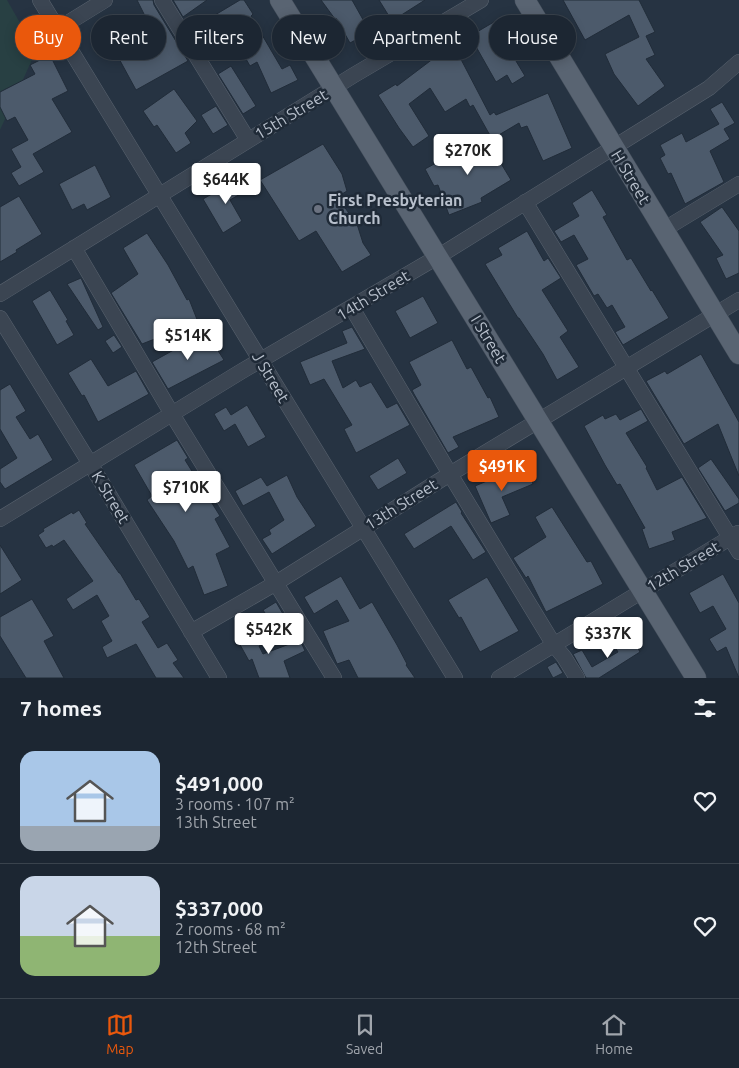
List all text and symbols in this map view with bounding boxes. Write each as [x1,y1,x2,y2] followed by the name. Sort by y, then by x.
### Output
[15,15,81,60] chip: Buy
[91,15,166,60] chip: Rent
[176,15,262,60] chip: Filters
[272,15,345,60] chip: New
[355,15,479,60] chip: Apartment
[489,15,576,60] chip: House
[251,85,331,143] street label: 15th Street
[433,134,503,176] pin: $270K
[445,141,491,159] text: $270K
[608,147,654,208] street label: H Street
[191,162,261,205] pin: $644K
[203,170,249,188] text: $644K
[328,191,462,227] place label: First Presbyterian Church
[312,203,324,215] marker: First Presbyterian Church
[333,266,413,324] street label: 14th Street
[468,312,511,367] street label: I Street
[153,318,223,361] pin: $514K
[165,326,211,344] text: $514K
[249,348,294,406] street label: J Street
[467,450,537,492] pin: $491K
[479,457,525,475] text: $491K
[88,467,134,527] street label: K Street
[151,470,221,513] pin: $710K
[362,474,441,533] street label: 13th Street
[163,478,209,496] text: $710K
[643,537,723,595] street label: 12th Street
[234,612,304,655] pin: $542K
[573,616,643,659] pin: $337K
[246,620,292,638] text: $542K
[585,624,631,642] text: $337K
[691,694,719,722] icon: filters
[20,696,102,720] text: 7 homes
[60,771,120,831] icon: home
[175,771,263,795] text: $491,000
[691,787,719,815] icon: heart
[175,795,295,813] text: 3 rooms · 107 m²
[175,813,257,831] text: 13th Street
[60,896,120,956] icon: home
[175,896,263,920] text: $337,000
[691,912,719,940] icon: heart
[175,920,286,938] text: 2 rooms · 68 m²
[175,938,257,956] text: 12th Street
[106,1011,134,1057] tab: Map
[346,1011,383,1057] tab: Saved
[595,1011,633,1057] tab: Home

